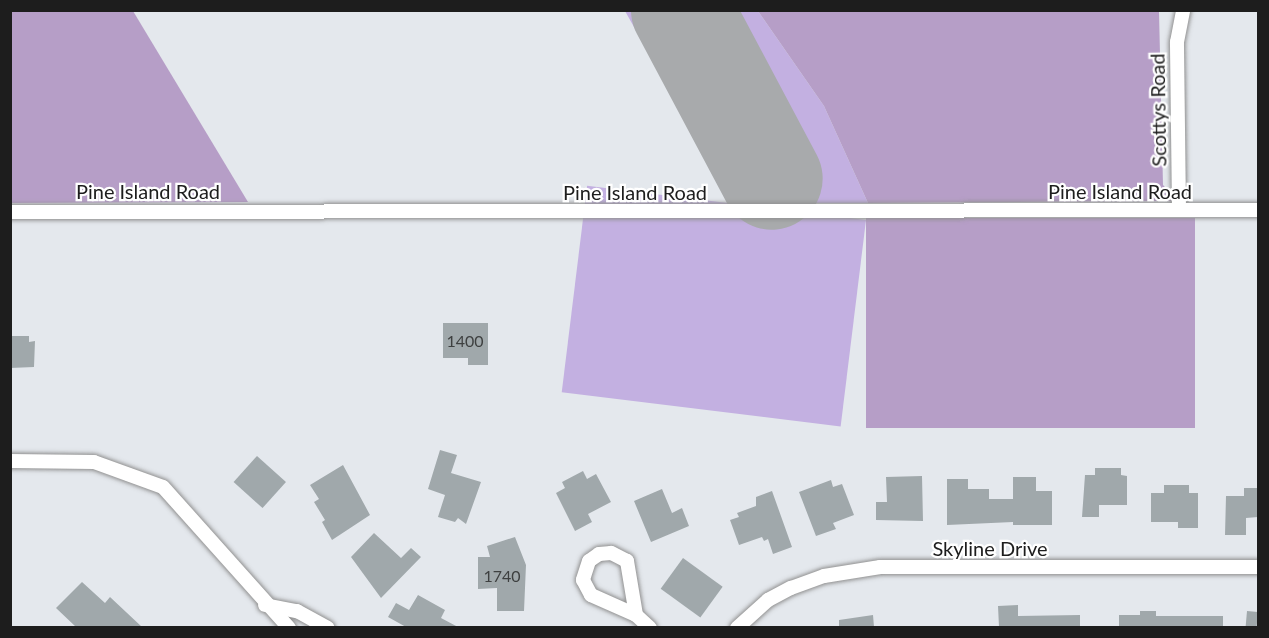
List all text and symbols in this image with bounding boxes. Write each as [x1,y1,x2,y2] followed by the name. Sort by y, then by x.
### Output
[1145,53,1171,167] street label: Scottys Road
[76,179,220,203] street label: Pine Island Road
[1048,179,1192,203] street label: Pine Island Road
[563,180,707,204] street label: Pine Island Road
[446,331,484,351] house number: 1400
[932,536,1048,560] street label: Skyline Drive
[483,566,521,586] house number: 1740

